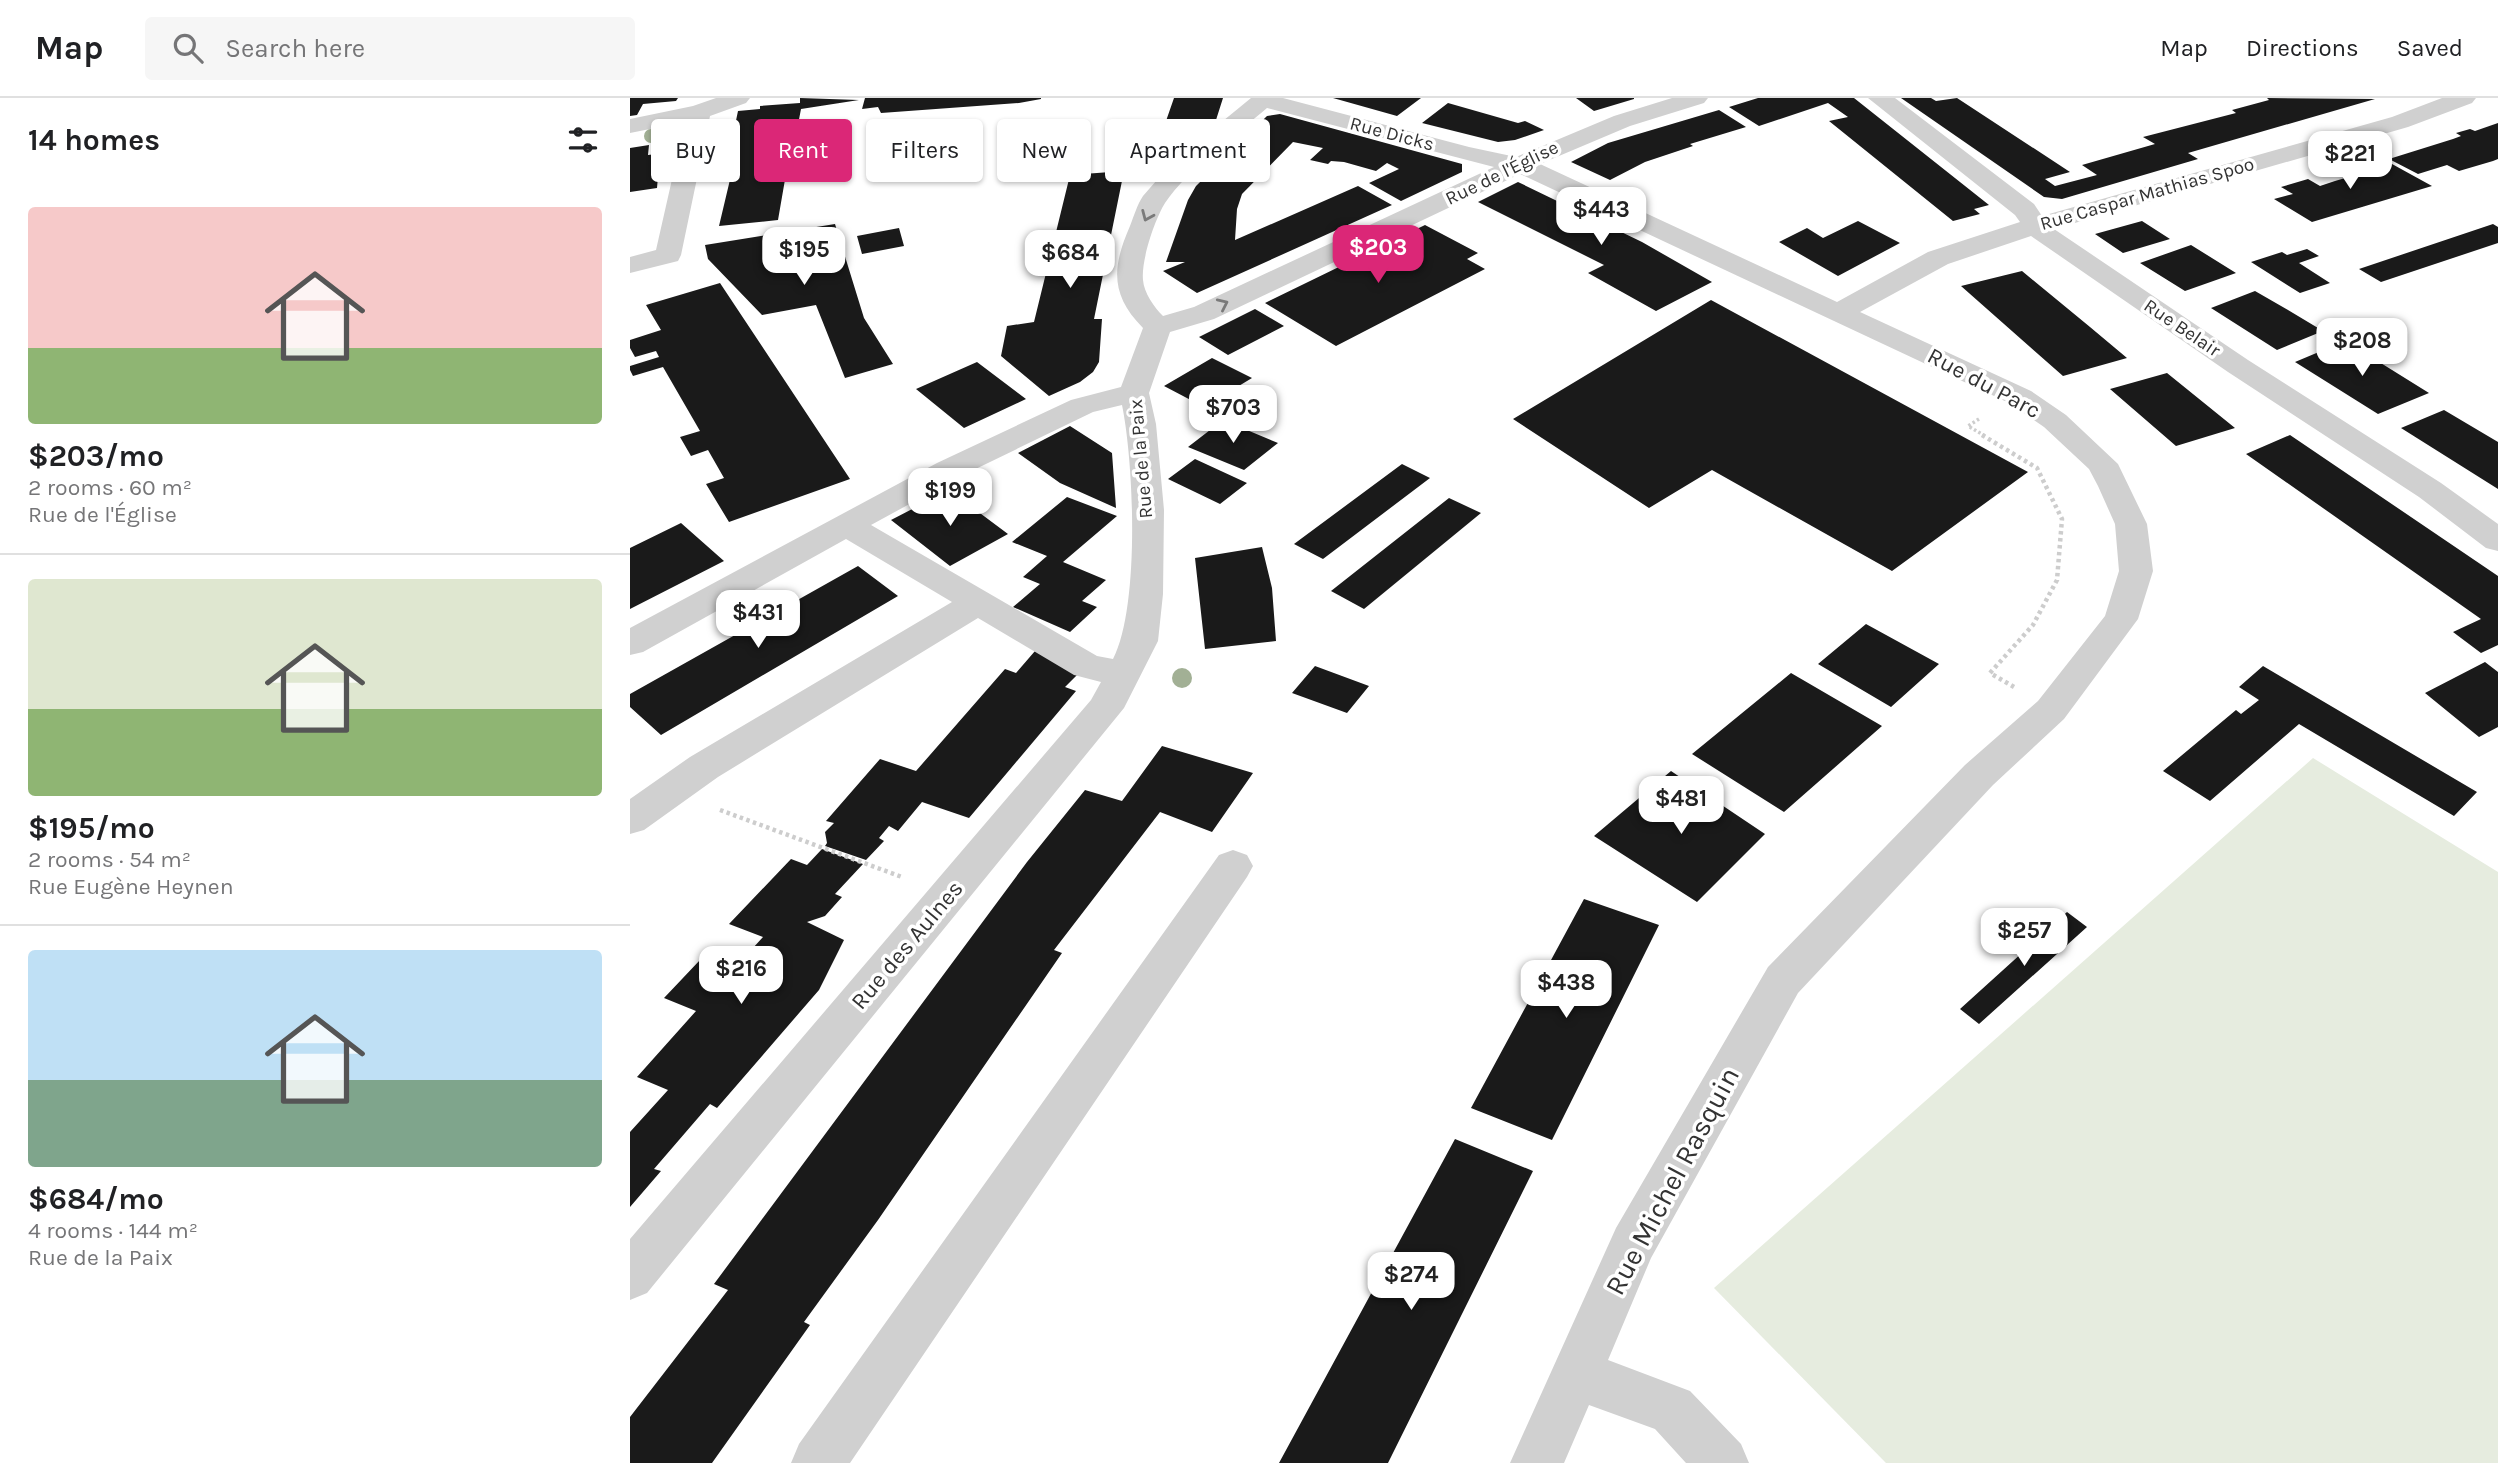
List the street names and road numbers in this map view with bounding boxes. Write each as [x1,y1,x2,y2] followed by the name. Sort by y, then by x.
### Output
[1348,112,1436,156] street label: Rue Dicks
[1441,135,1562,210] street label: Rue de l'Église
[2037,153,2257,235] street label: Rue Caspar Mathias Spoo
[2140,294,2224,362] street label: Rue Belair
[1923,342,2045,424] street label: Rue du Parc
[1125,398,1157,520] street label: Rue de la Paix
[845,875,969,1015] street label: Rue des Aulnes
[1598,1061,1746,1301] street label: Rue Michel Rasquin

